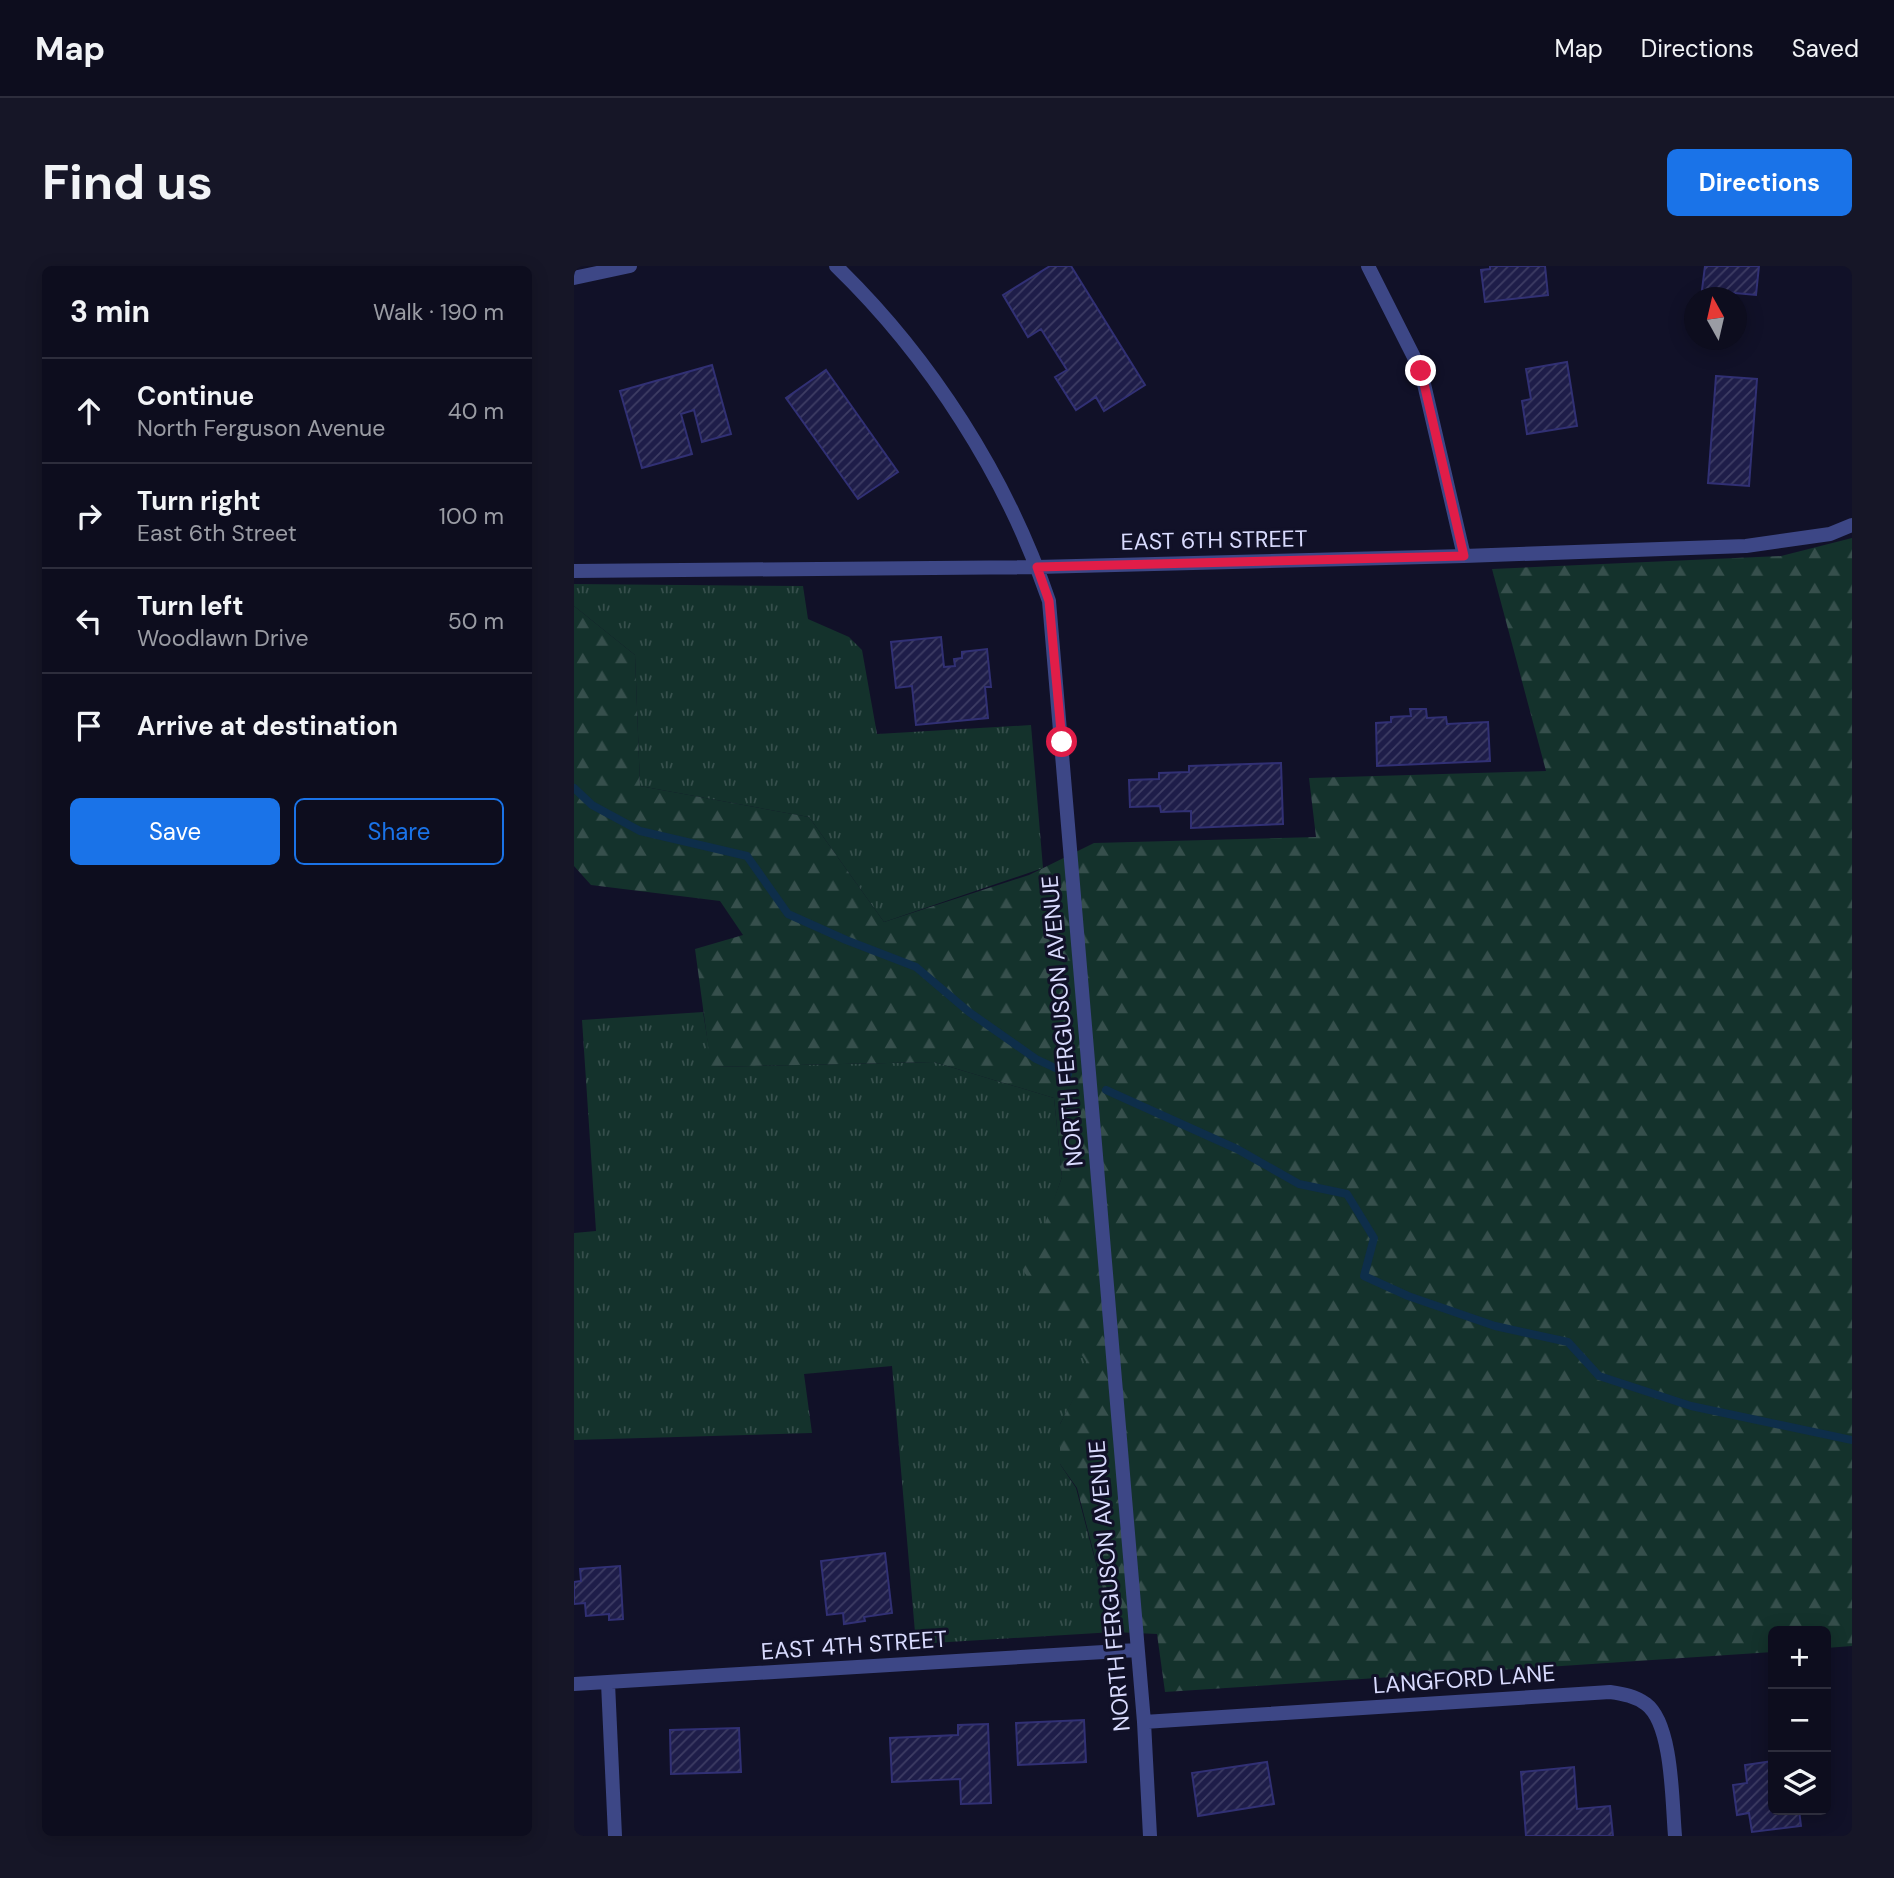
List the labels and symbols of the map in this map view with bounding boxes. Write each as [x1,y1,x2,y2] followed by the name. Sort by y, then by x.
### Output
[1684,287,1747,350] north arrow
[1405,355,1436,386] route end
[1120,523,1308,557] street label: EAST 6TH STREET
[1046,726,1077,757] route start
[1034,874,1090,1168] street label: NORTH FERGUSON AVENUE
[1081,1439,1137,1733] street label: NORTH FERGUSON AVENUE
[760,1624,948,1666] street label: EAST 4TH STREET
[1372,1658,1556,1700] street label: LANGFORD LANE

